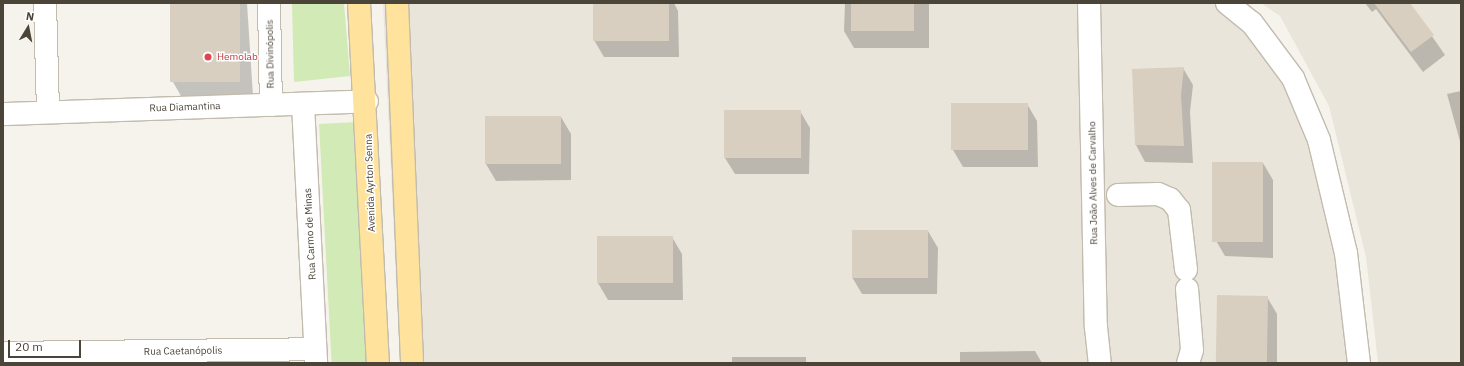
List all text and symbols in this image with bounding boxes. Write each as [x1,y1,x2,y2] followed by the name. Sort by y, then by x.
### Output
[8,8,48,48] north arrow
[25,9,35,24] text: N
[263,19,277,89] street label: Rua Divinópolis
[202,51,214,63] marker: Hemolab
[217,51,258,63] place label: Hemolab
[149,100,221,114] street label: Rua Diamantina
[1086,121,1100,245] street label: Rua João Alves de Carvalho
[362,134,378,232] street label: Avenida Ayrton Senna
[302,188,318,280] street label: Rua Carmo de Minas
[10,332,83,358] scale bar
[15,339,43,354] text: 20 m
[144,344,222,358] street label: Rua Caetanópolis

